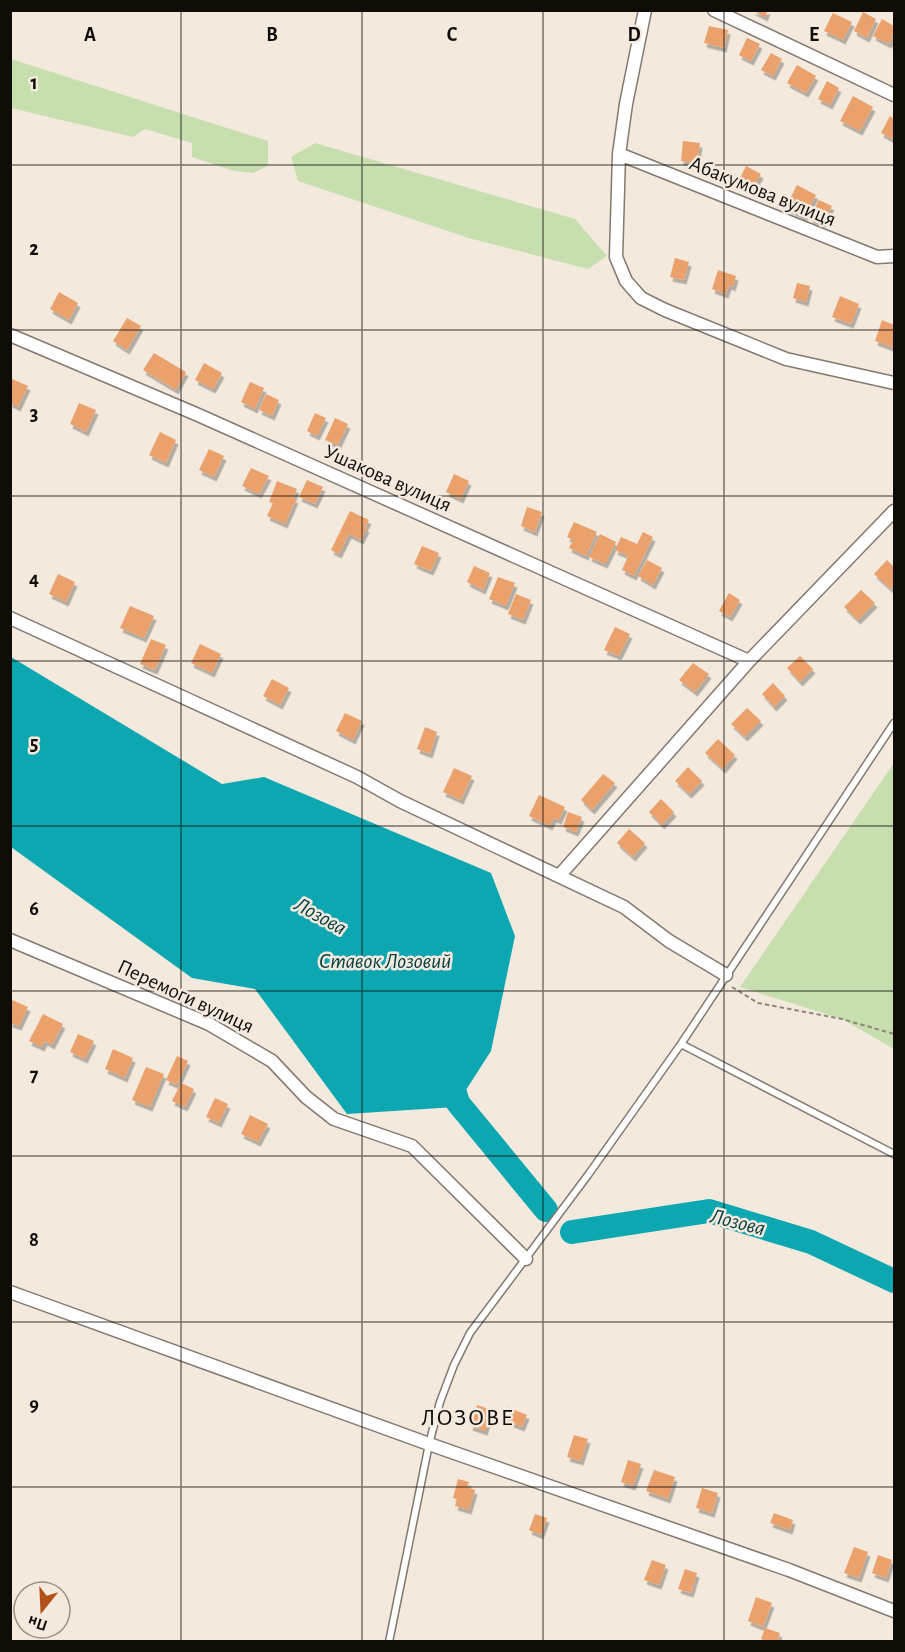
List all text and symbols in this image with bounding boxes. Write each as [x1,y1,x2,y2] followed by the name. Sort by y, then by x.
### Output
[84,25,96,45] text: A
[266,25,278,45] text: B
[447,25,458,45] text: C
[627,25,641,45] text: D
[809,25,819,45] text: E
[30,73,38,93] text: 1
[687,153,839,230] street label: Абакумова вулиця
[29,239,39,259] text: 2
[30,404,38,424] text: 3
[321,441,455,516] street label: Ушакова вулиця
[29,569,39,589] text: 4
[30,734,38,754] text: 5
[290,892,350,939] water label: Лозова
[29,899,39,919] text: 6
[319,950,451,972] water label: Ставок Лозовий
[114,956,257,1037] street label: Перемоги вулиця
[30,1065,39,1085] text: 7
[707,1204,768,1239] water label: Лозова
[29,1230,39,1250] text: 8
[29,1395,39,1415] text: 9
[421,1406,515,1430] district label: ЛОЗОВЕ
[12,1580,72,1640] north arrow
[26,1613,49,1634] text: Пн

